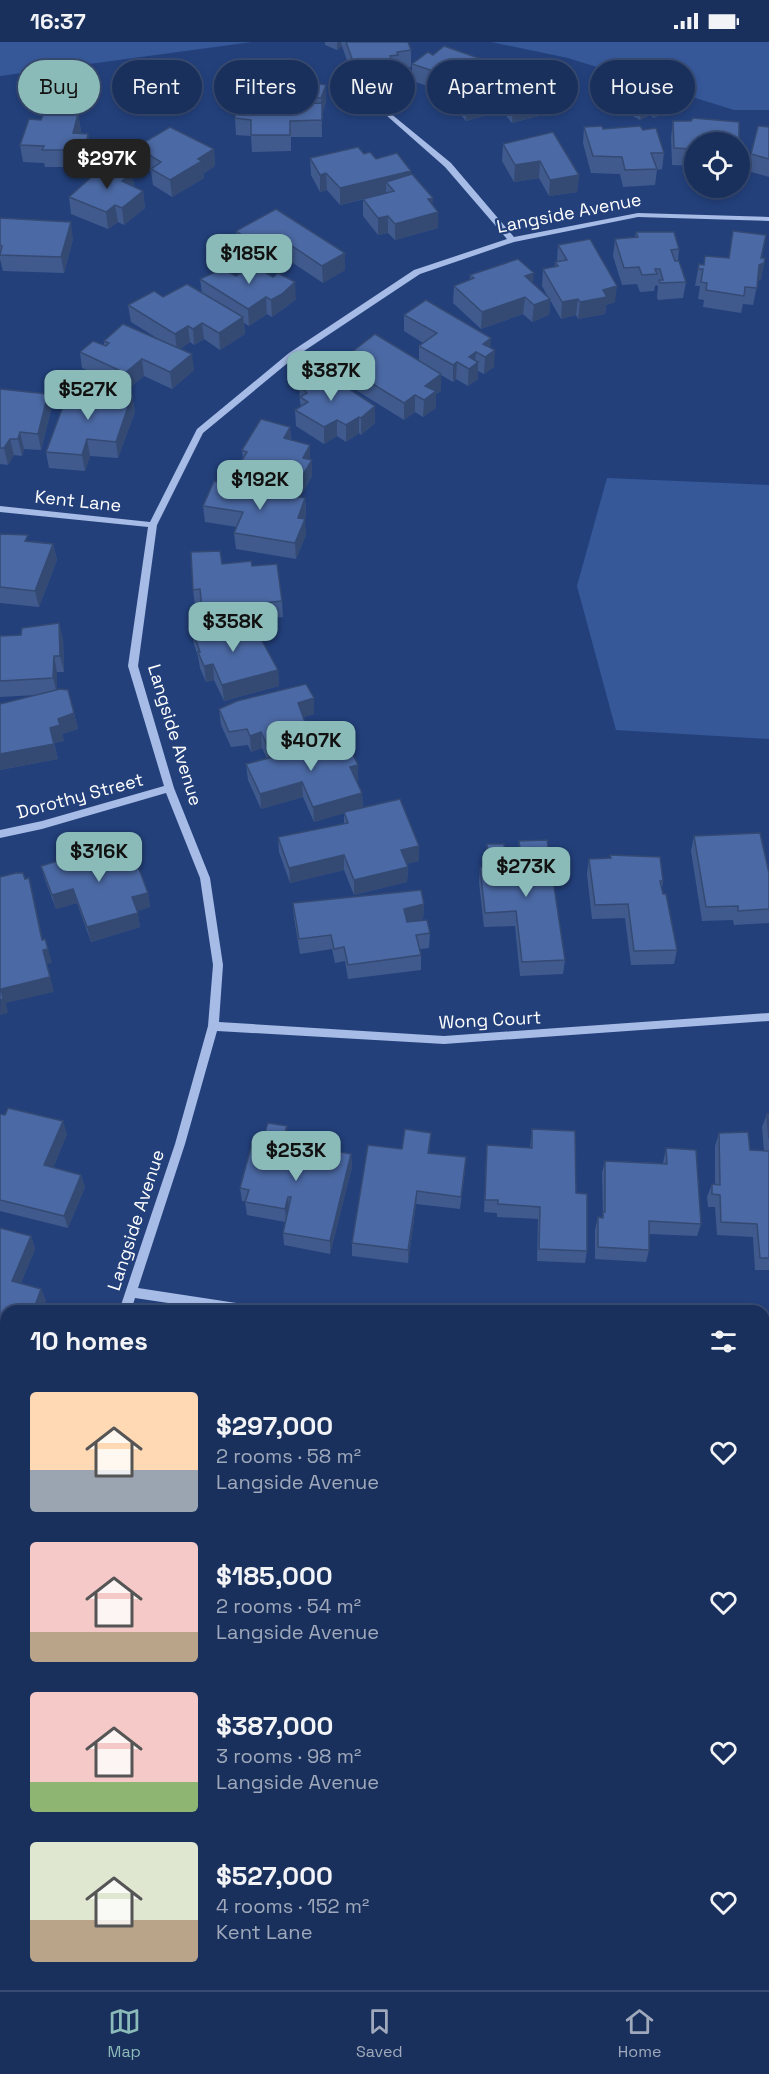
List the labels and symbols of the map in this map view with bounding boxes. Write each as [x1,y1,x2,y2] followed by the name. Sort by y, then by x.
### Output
[65,139,149,190] pin: $297K
[495,187,643,238] street label: Langside Avenue
[207,234,291,285] pin: $185K
[289,351,373,402] pin: $387K
[46,370,130,421] pin: $527K
[218,460,302,511] pin: $192K
[34,485,122,516] street label: Kent Lane
[191,602,275,653] pin: $358K
[143,661,208,808] street label: Langside Avenue
[269,721,353,772] pin: $407K
[14,768,146,823] street label: Dorothy Street
[57,832,141,883] pin: $316K
[484,847,568,898] pin: $273K
[438,1005,542,1034] street label: Wong Court
[254,1131,338,1182] pin: $253K
[102,1146,169,1293] street label: Langside Avenue

